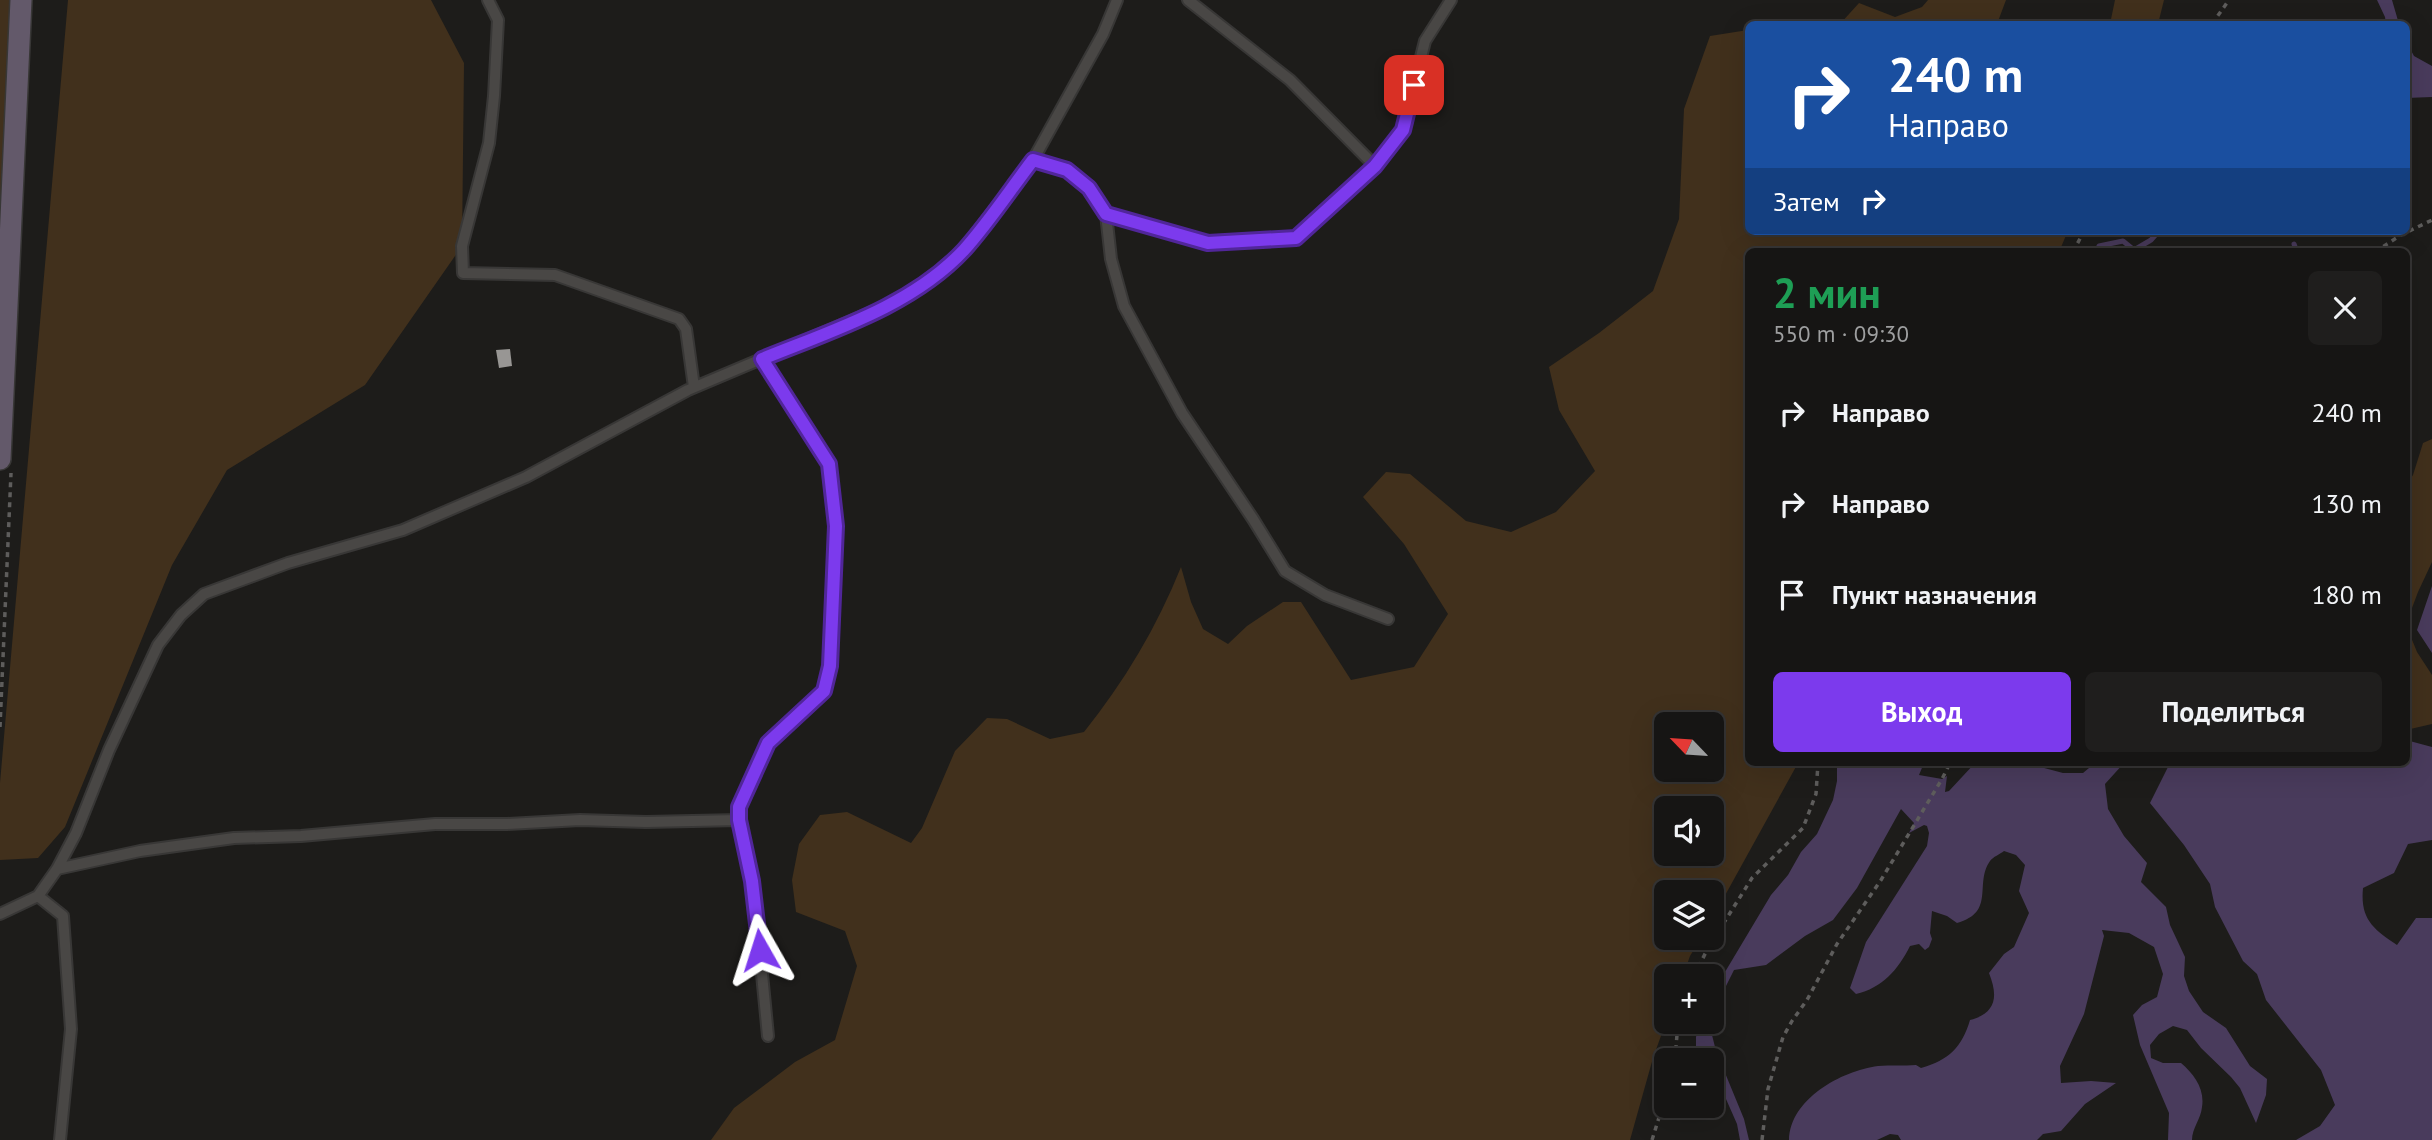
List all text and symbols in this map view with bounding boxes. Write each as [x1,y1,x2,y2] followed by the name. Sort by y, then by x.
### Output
[1888,42,2023,106] text: 240 m
[1773,49,1864,140] icon: right
[1384,55,1444,115] pin
[1395,66,1433,104] icon: arrive
[1888,104,2009,146] text: Направо
[1854,182,1892,220] icon: right
[1773,185,1840,218] text: Затем
[1773,265,1881,320] text: 2 мин
[2308,271,2382,345] button: close
[1773,319,1909,348] text: 550 m · 09:30
[1773,394,1811,432] icon: right
[1832,396,1930,429] text: Направо
[2311,396,2382,429] text: 240 m
[1773,485,1811,523] icon: right
[1832,487,1930,520] text: Направо
[2311,487,2382,520] text: 130 m
[1773,576,1811,614] icon: arrive
[1832,578,2037,611] text: Пункт назначения
[2311,578,2382,611] text: 180 m
[1773,672,2071,752] button: Выход
[2085,672,2382,752] button: Поделиться
[1654,712,1724,782] north arrow
[1654,712,1724,1118] map controls
[1654,796,1724,866] button: sound
[1654,880,1724,950] button: layers
[723,913,797,987] position arrow
[1654,964,1724,1034] button: +
[1654,1048,1724,1118] button: −

